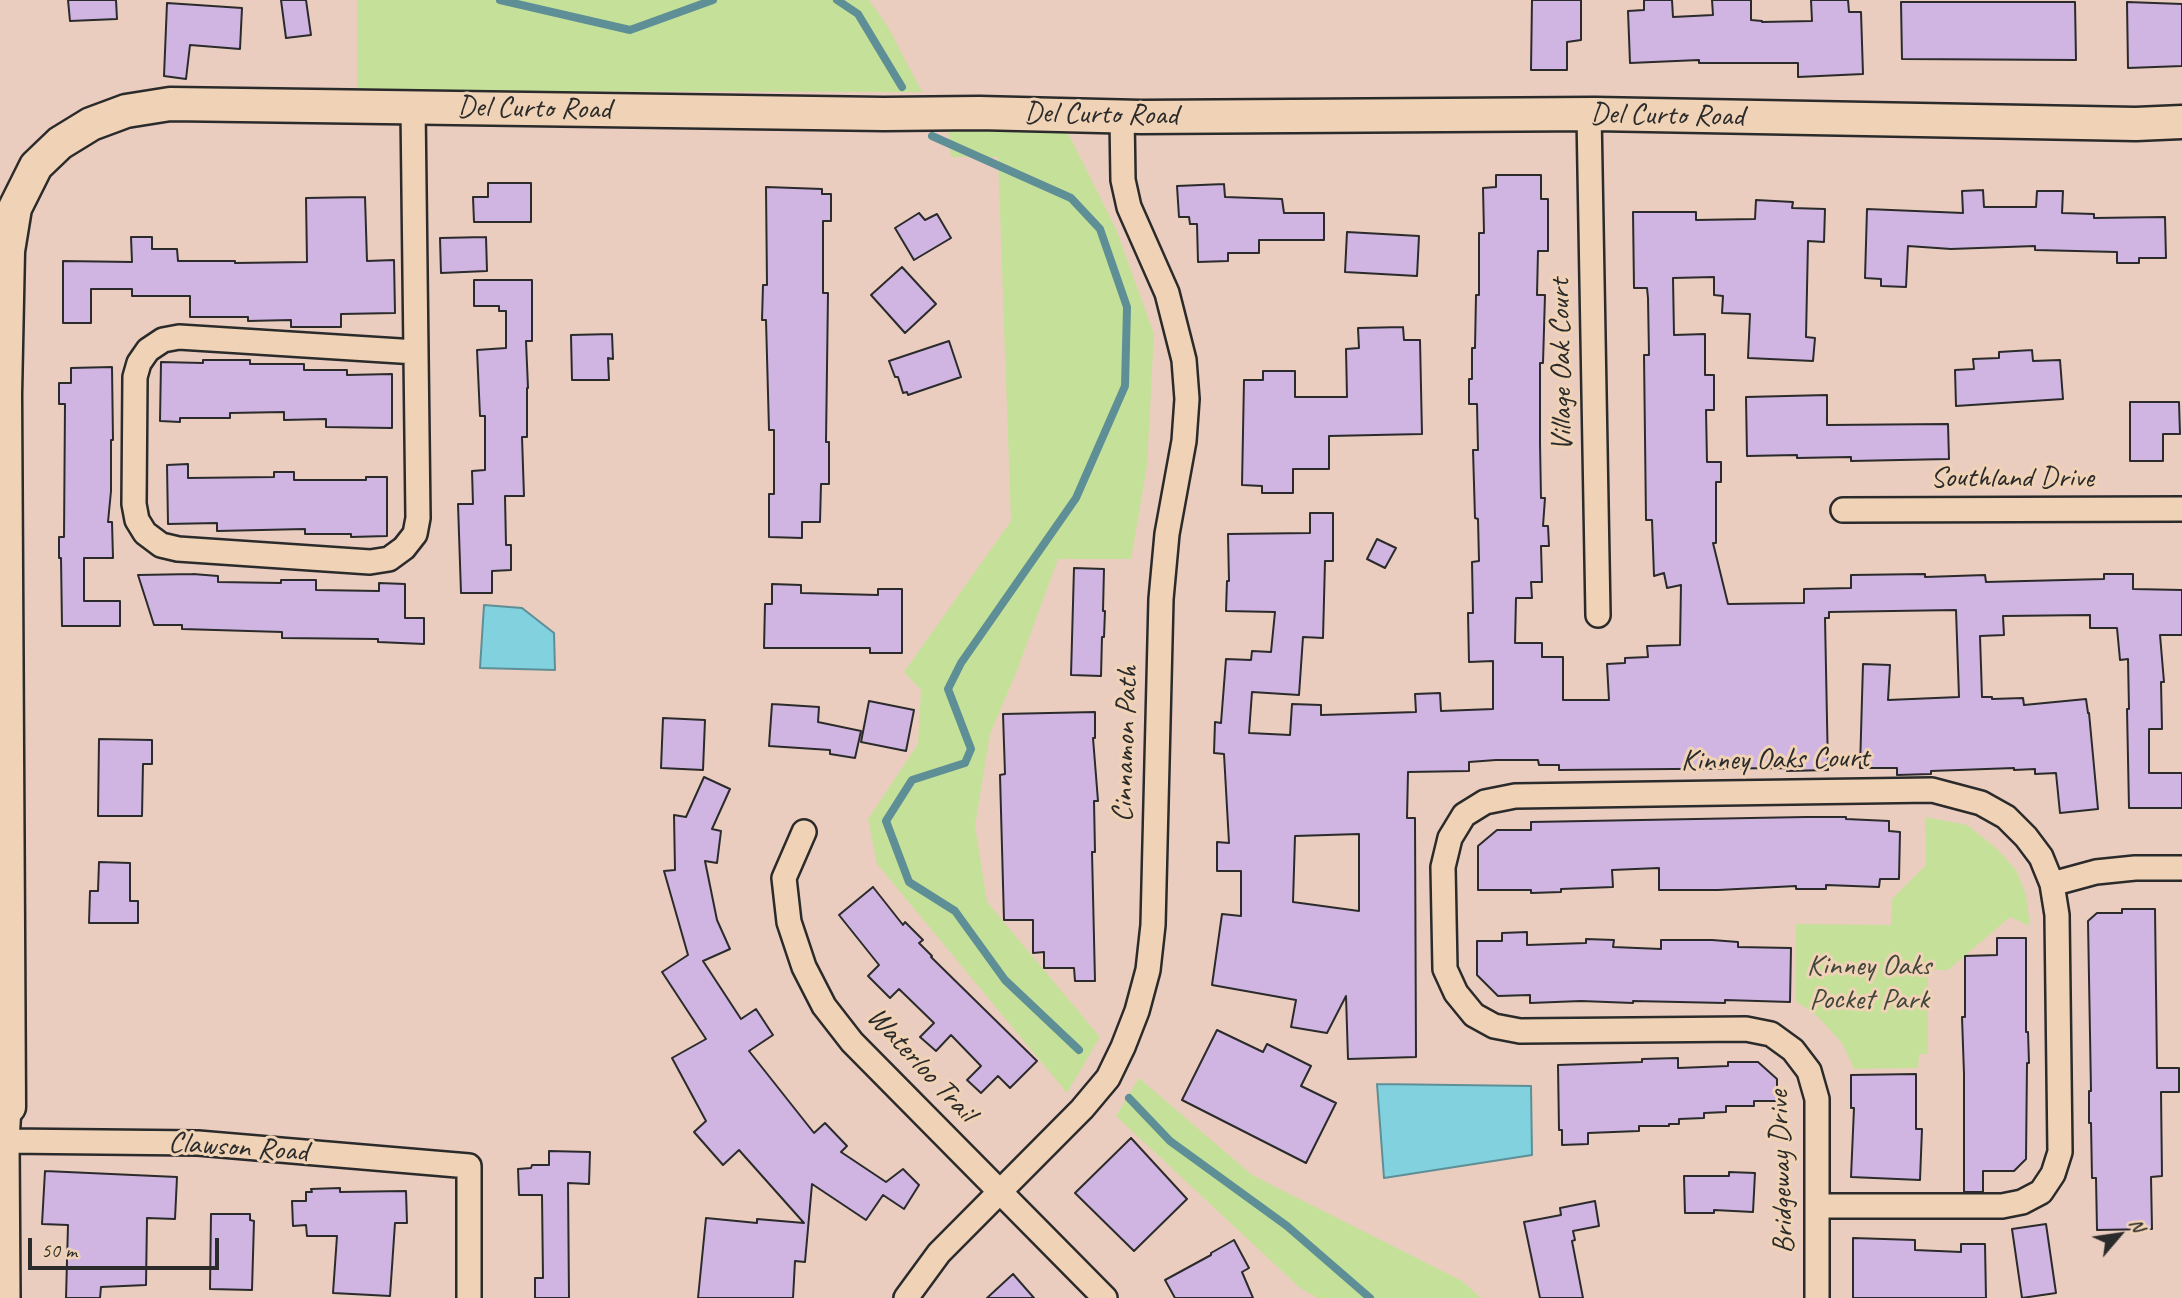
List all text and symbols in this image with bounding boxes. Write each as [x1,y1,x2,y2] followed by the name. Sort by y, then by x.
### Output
[457,90,611,128] street label: Del Curto Road
[1024,96,1178,134] street label: Del Curto Road
[1590,97,1744,135] street label: Del Curto Road
[1542,278,1582,452] street label: Village Oak Court
[1930,460,2094,496] street label: Southland Drive
[1105,665,1147,823] street label: Cinnamon Path
[1681,740,1869,780] street label: Kinney Oaks Court
[1807,948,1931,1018] park label: Kinney Oaks Pocket Park
[859,1000,983,1130] street label: Waterloo Trail
[1761,1090,1803,1254] street label: Bridgeway Drive
[167,1125,309,1171] street label: Clawson Road
[2084,1200,2154,1270] north arrow
[2124,1214,2151,1236] text: N
[32,1224,222,1268] scale bar
[41,1237,77,1263] text: 50 m

